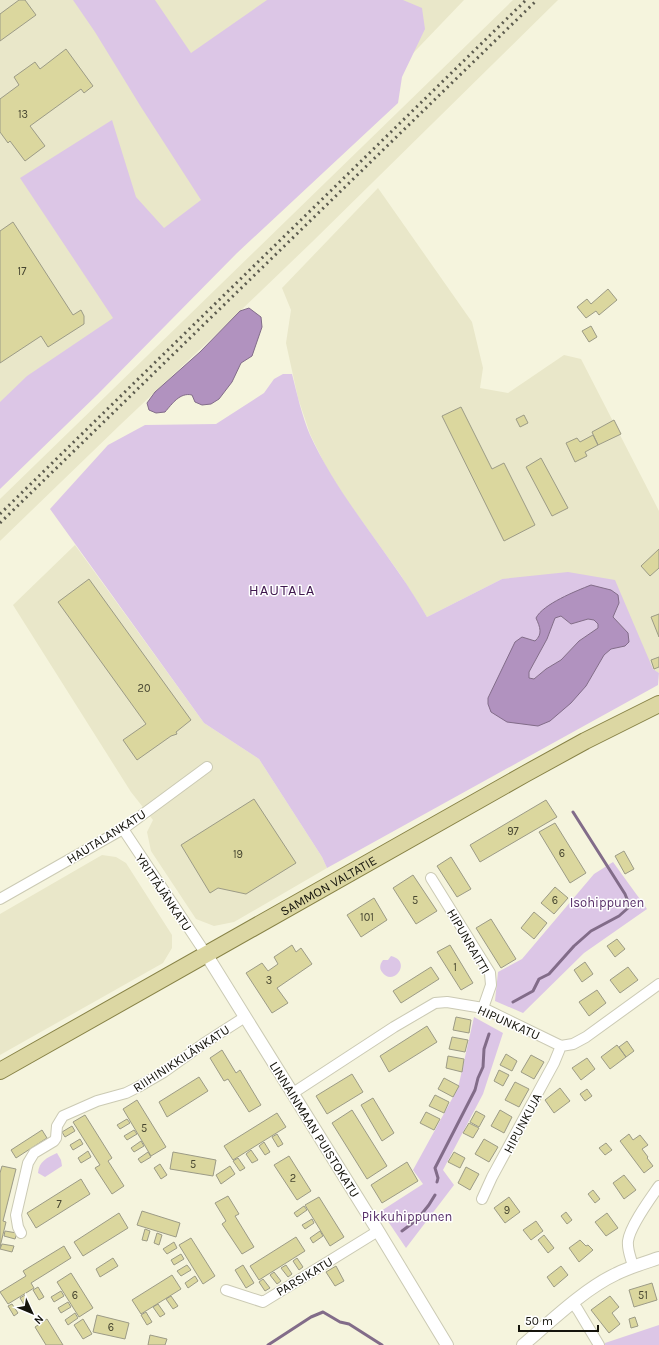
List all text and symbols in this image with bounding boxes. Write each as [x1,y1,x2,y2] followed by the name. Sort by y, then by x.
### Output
[18,108,28,121] house number: 13
[18,265,26,278] house number: 17
[249,581,315,599] district label: HAUTALA
[138,682,150,695] house number: 20
[64,806,149,867] street label: HAUTALANKATU
[507,825,519,838] house number: 97
[559,847,565,860] house number: 6
[233,848,243,861] house number: 19
[132,850,196,934] street label: YRITTÄJÄNKATU
[278,853,379,919] street label: SAMMON VALTATIE
[412,894,418,907] house number: 5
[552,894,558,907] house number: 6
[570,895,644,910] park label: Isohippunen
[444,906,493,976] street label: HIPUNRAITTI
[360,911,374,924] house number: 101
[453,961,457,974] house number: 1
[266,974,272,987] house number: 3
[475,1002,542,1043] street label: HIPUNKATU
[130,1021,232,1095] street label: RIIHINIKKILÄNKATU
[267,1059,363,1200] street label: LINNAINMAAN PUISTOKATU
[500,1090,545,1156] street label: HIPUNKUJA
[141,1122,147,1135] house number: 5
[190,1158,196,1171] house number: 5
[290,1172,296,1185] house number: 2
[56,1198,62,1211] house number: 7
[504,1204,510,1217] house number: 9
[362,1209,452,1224] park label: Pikkuhippunen
[273,1254,335,1299] street label: PARSIKATU
[72,1289,78,1302] house number: 6
[638,1289,648,1302] house number: 51
[12,1293,52,1333] north arrow
[519,1307,598,1333] scale bar
[31,1312,46,1327] text: N
[525,1314,553,1328] text: 50 m
[108,1321,114,1334] house number: 6

